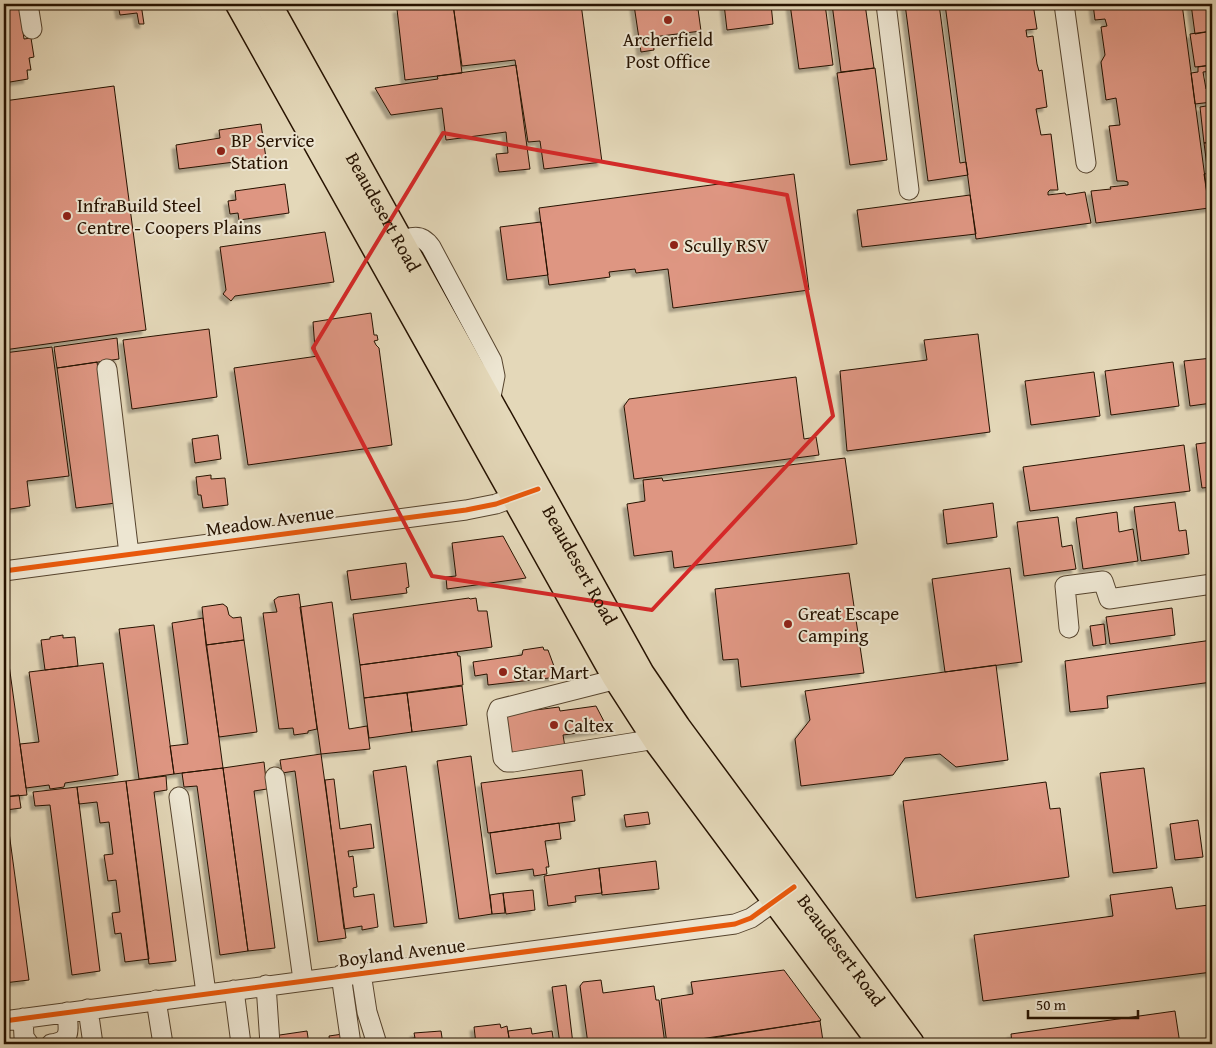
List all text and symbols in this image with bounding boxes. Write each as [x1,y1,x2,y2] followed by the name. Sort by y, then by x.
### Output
[662,14,674,26] marker: Archerfield Post Office
[623,25,714,75] place label: Archerfield Post Office
[231,126,314,176] place label: BP Service Station
[215,145,227,157] marker: BP Service Station
[339,147,429,278] street label: Beaudesert Road
[77,191,261,241] place label: InfraBuild Steel Centre - Coopers Plains
[61,210,73,222] marker: InfraBuild Steel Centre - Coopers Plains
[684,231,770,259] place label: Scully RSV
[668,239,680,251] marker: Scully RSV
[204,497,336,543] street label: Meadow Avenue
[536,500,625,631] street label: Beaudesert Road
[798,599,899,649] place label: Great Escape Camping
[782,618,794,630] marker: Great Escape Camping
[513,658,589,686] place label: Star Mart
[497,666,509,678] marker: Star Mart
[564,711,614,739] place label: Caltex
[548,719,560,731] marker: Caltex
[791,888,893,1012] street label: Beaudesert Road
[337,930,467,974] street label: Boyland Avenue
[1028,988,1138,1020] scale bar
[1036,994,1067,1015] text: 50 m

